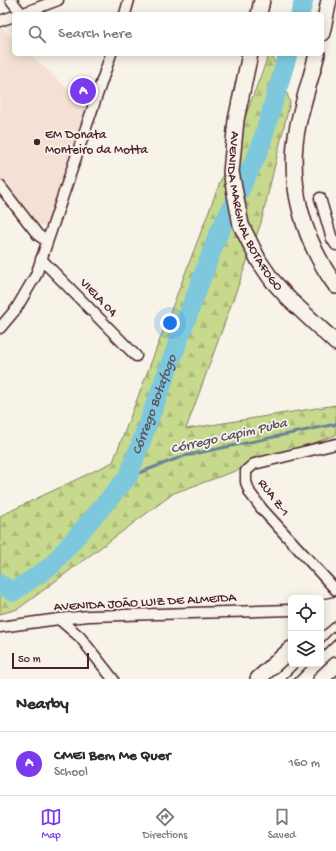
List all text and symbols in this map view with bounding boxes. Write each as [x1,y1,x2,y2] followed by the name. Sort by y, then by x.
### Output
[12,12,324,56] search box
[26,23,48,45] icon: search
[58,25,132,43] text: Search here
[70,76,96,106] pin: A
[45,128,149,158] place label: EM Donata Monteiro da Motta
[223,131,286,294] street label: AVENIDA MARGINAL BOTAFOGO
[32,137,42,147] marker: EM Donata Monteiro da Motta
[75,275,120,320] street label: VIELA 04
[160,313,180,333] your location
[128,352,181,457] water label: Córrego Botafogo
[169,415,290,459] water label: Córrego Capim Puba
[254,476,292,520] street label: RUA Z-1
[53,590,238,615] street label: AVENIDA JOÃO LUIZ DE ALMEIDA
[288,595,324,667] map controls
[288,595,324,631] button: locate
[288,631,324,667] button: layers
[12,651,89,670] scale bar
[18,654,40,666] text: 50 m
[16,695,69,715] text: Nearby
[54,747,171,765] text: CMEI Bem Me Quer
[25,756,33,771] text: A
[288,756,320,771] text: 160 m
[54,765,88,780] text: School
[40,806,62,842] tab: Map
[143,806,187,842] tab: Directions
[268,806,296,842] tab: Saved

